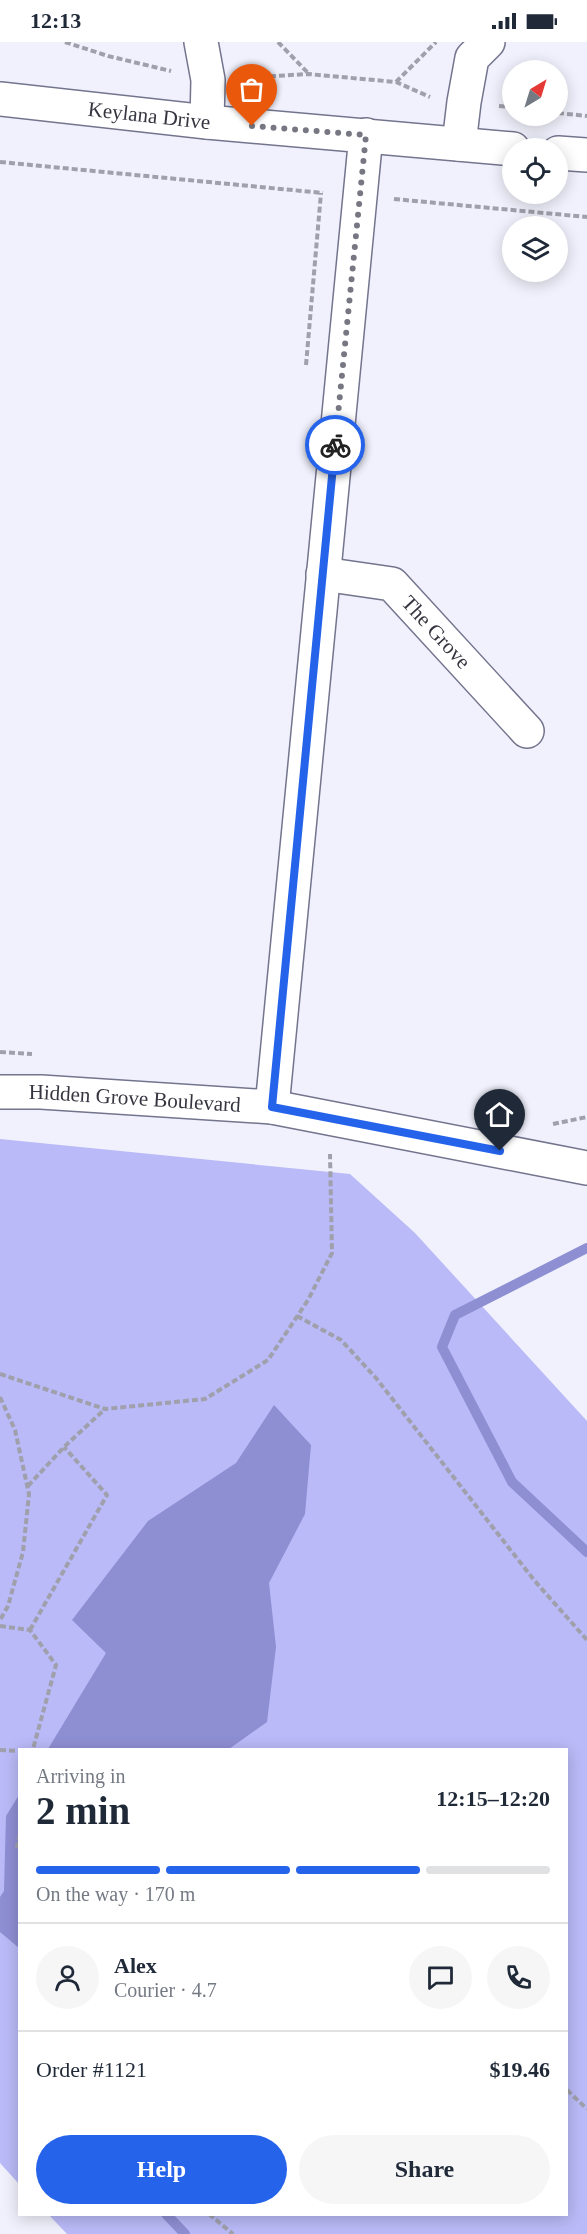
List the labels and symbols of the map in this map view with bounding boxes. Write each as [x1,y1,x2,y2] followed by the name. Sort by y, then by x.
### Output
[502,60,568,126] north arrow
[226,64,277,126] pin
[87,97,212,134] street label: Keylana Drive
[305,415,365,475] courier
[397,591,476,673] street label: The Grove
[29,1080,242,1117] street label: Hidden Grove Boulevard
[474,1089,525,1151] pin

